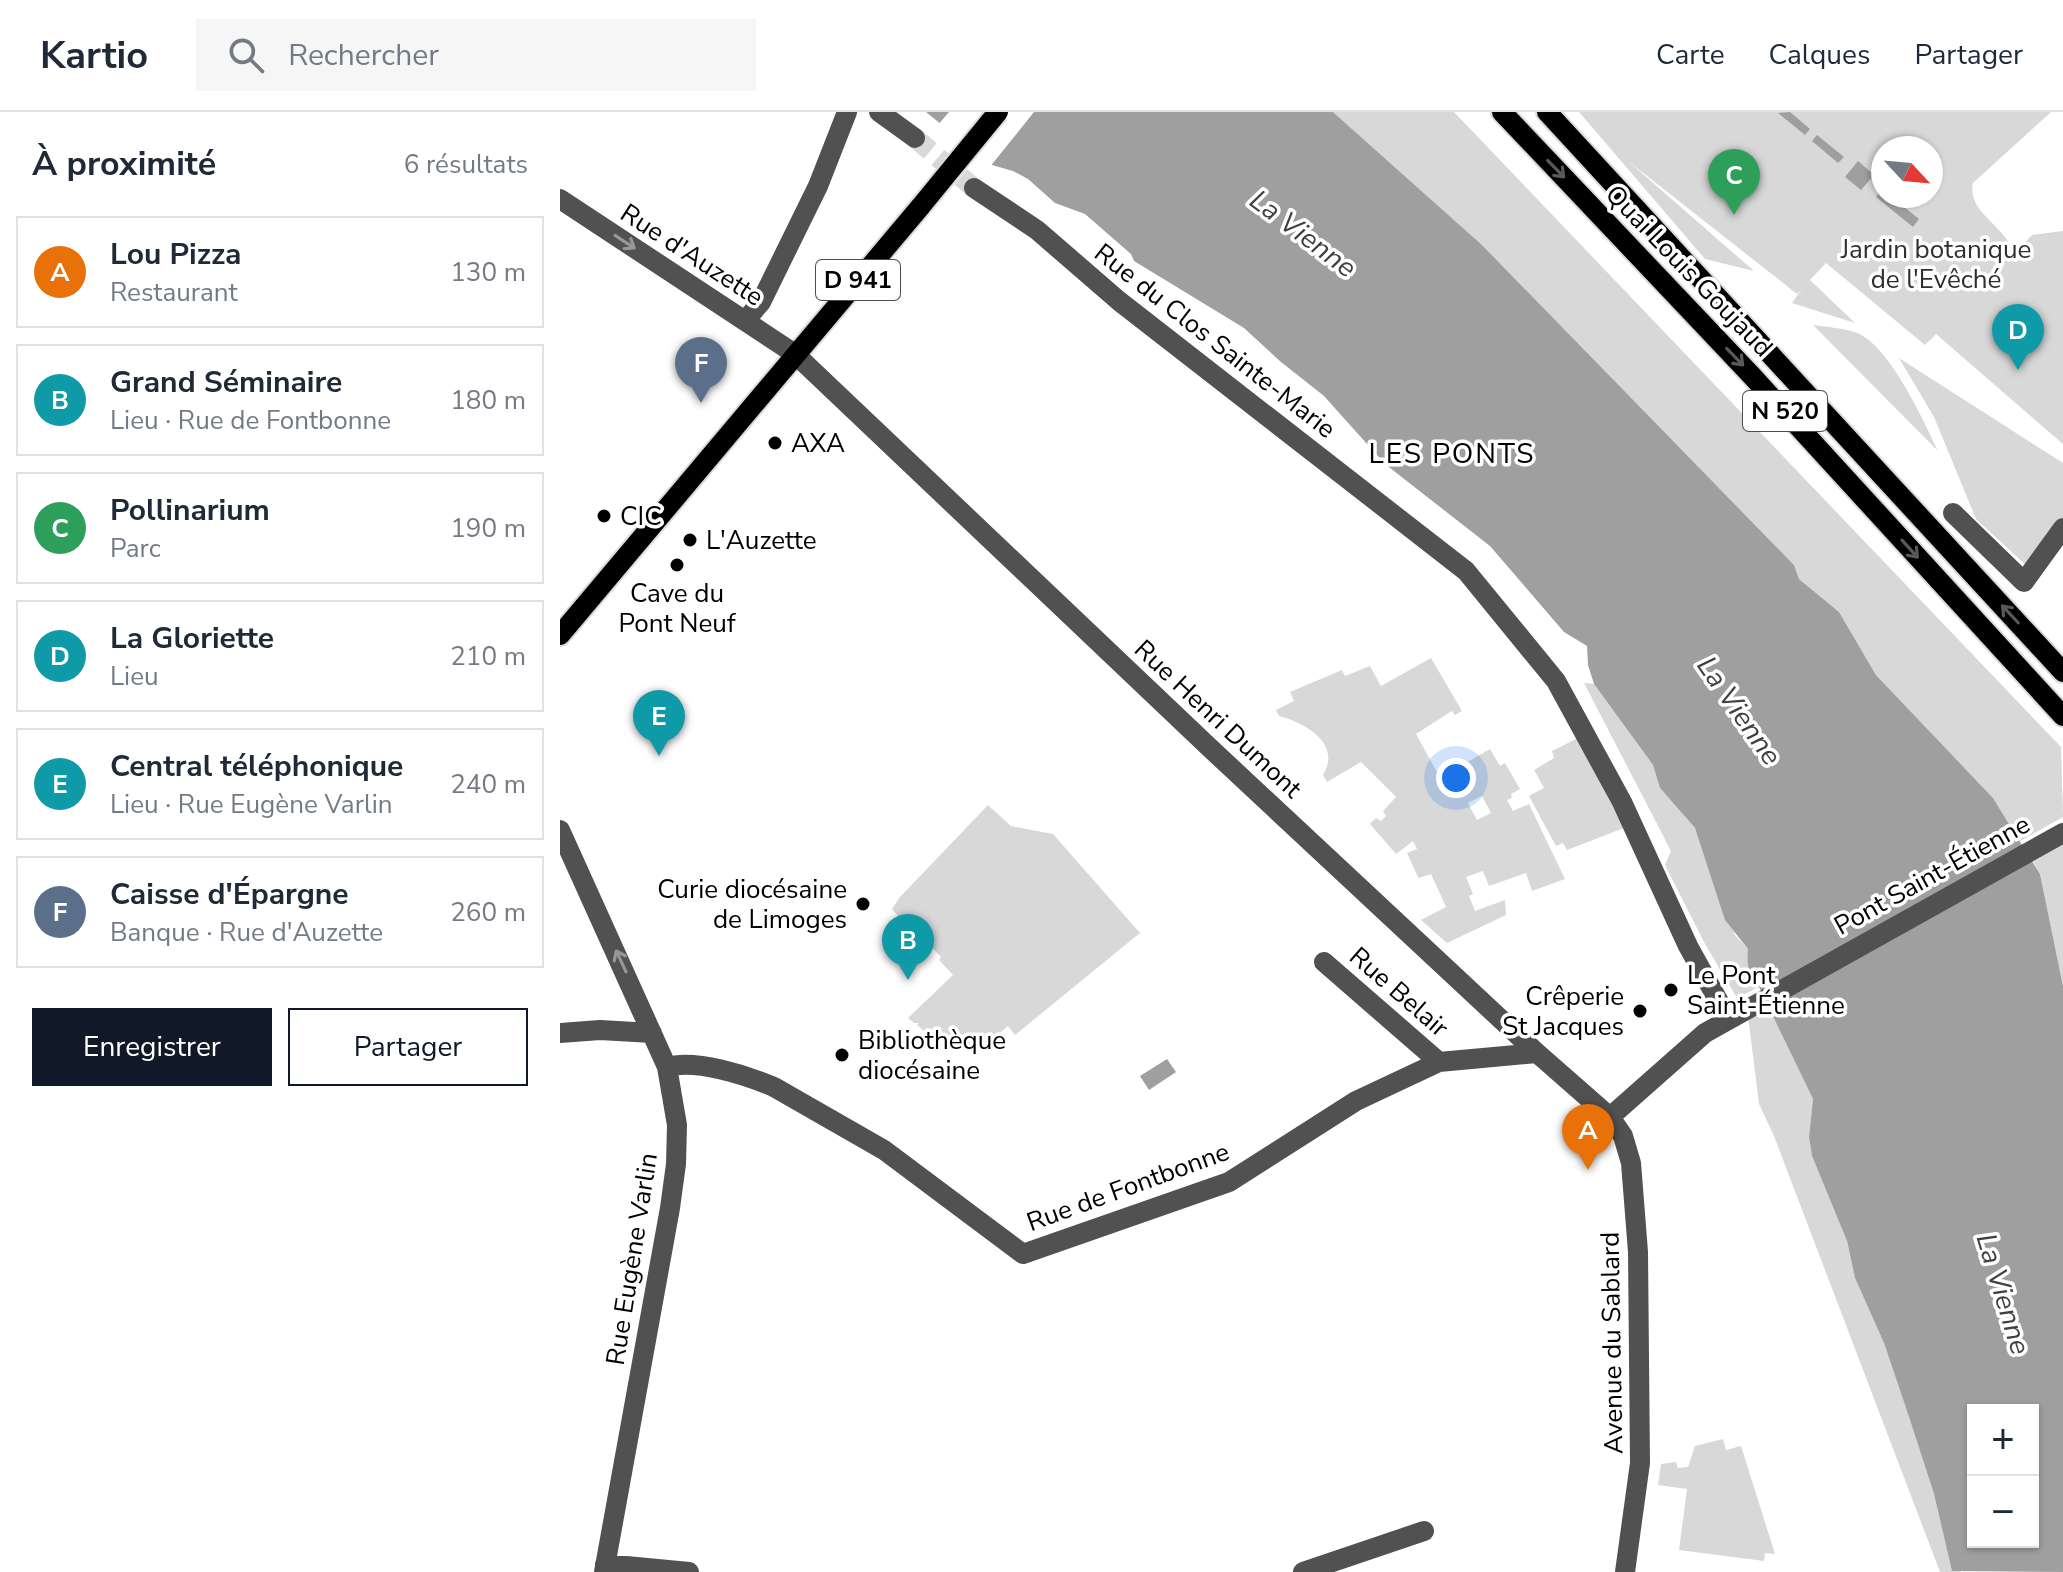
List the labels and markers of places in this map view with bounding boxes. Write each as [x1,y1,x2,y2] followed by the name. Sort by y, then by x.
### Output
[1708,149,1760,215] pin: C
[1992,304,2044,370] pin: D
[675,337,727,403] pin: F
[791,426,845,461] place label: AXA
[766,434,784,452] marker: AXA
[620,499,662,534] place label: CIC
[595,507,613,525] marker: CIC
[706,523,817,558] place label: L'Auzette
[681,531,699,549] marker: L'Auzette
[668,556,686,574] marker: Cave du Pont Neuf
[618,576,736,641] place label: Cave du Pont Neuf
[633,690,685,756] pin: E
[657,872,847,937] place label: Curie diocésaine de Limoges
[854,895,872,913] marker: Curie diocésaine de Limoges
[882,914,934,980] pin: B
[1687,958,1845,1023] place label: Le Pont Saint-Étienne
[1502,979,1624,1044] place label: Crêperie St Jacques
[1662,981,1680,999] marker: Le Pont Saint-Étienne
[1631,1002,1649,1020] marker: Crêperie St Jacques
[858,1023,1006,1088] place label: Bibliothèque diocésaine
[833,1046,851,1064] marker: Bibliothèque diocésaine
[1562,1104,1614,1170] pin: A

